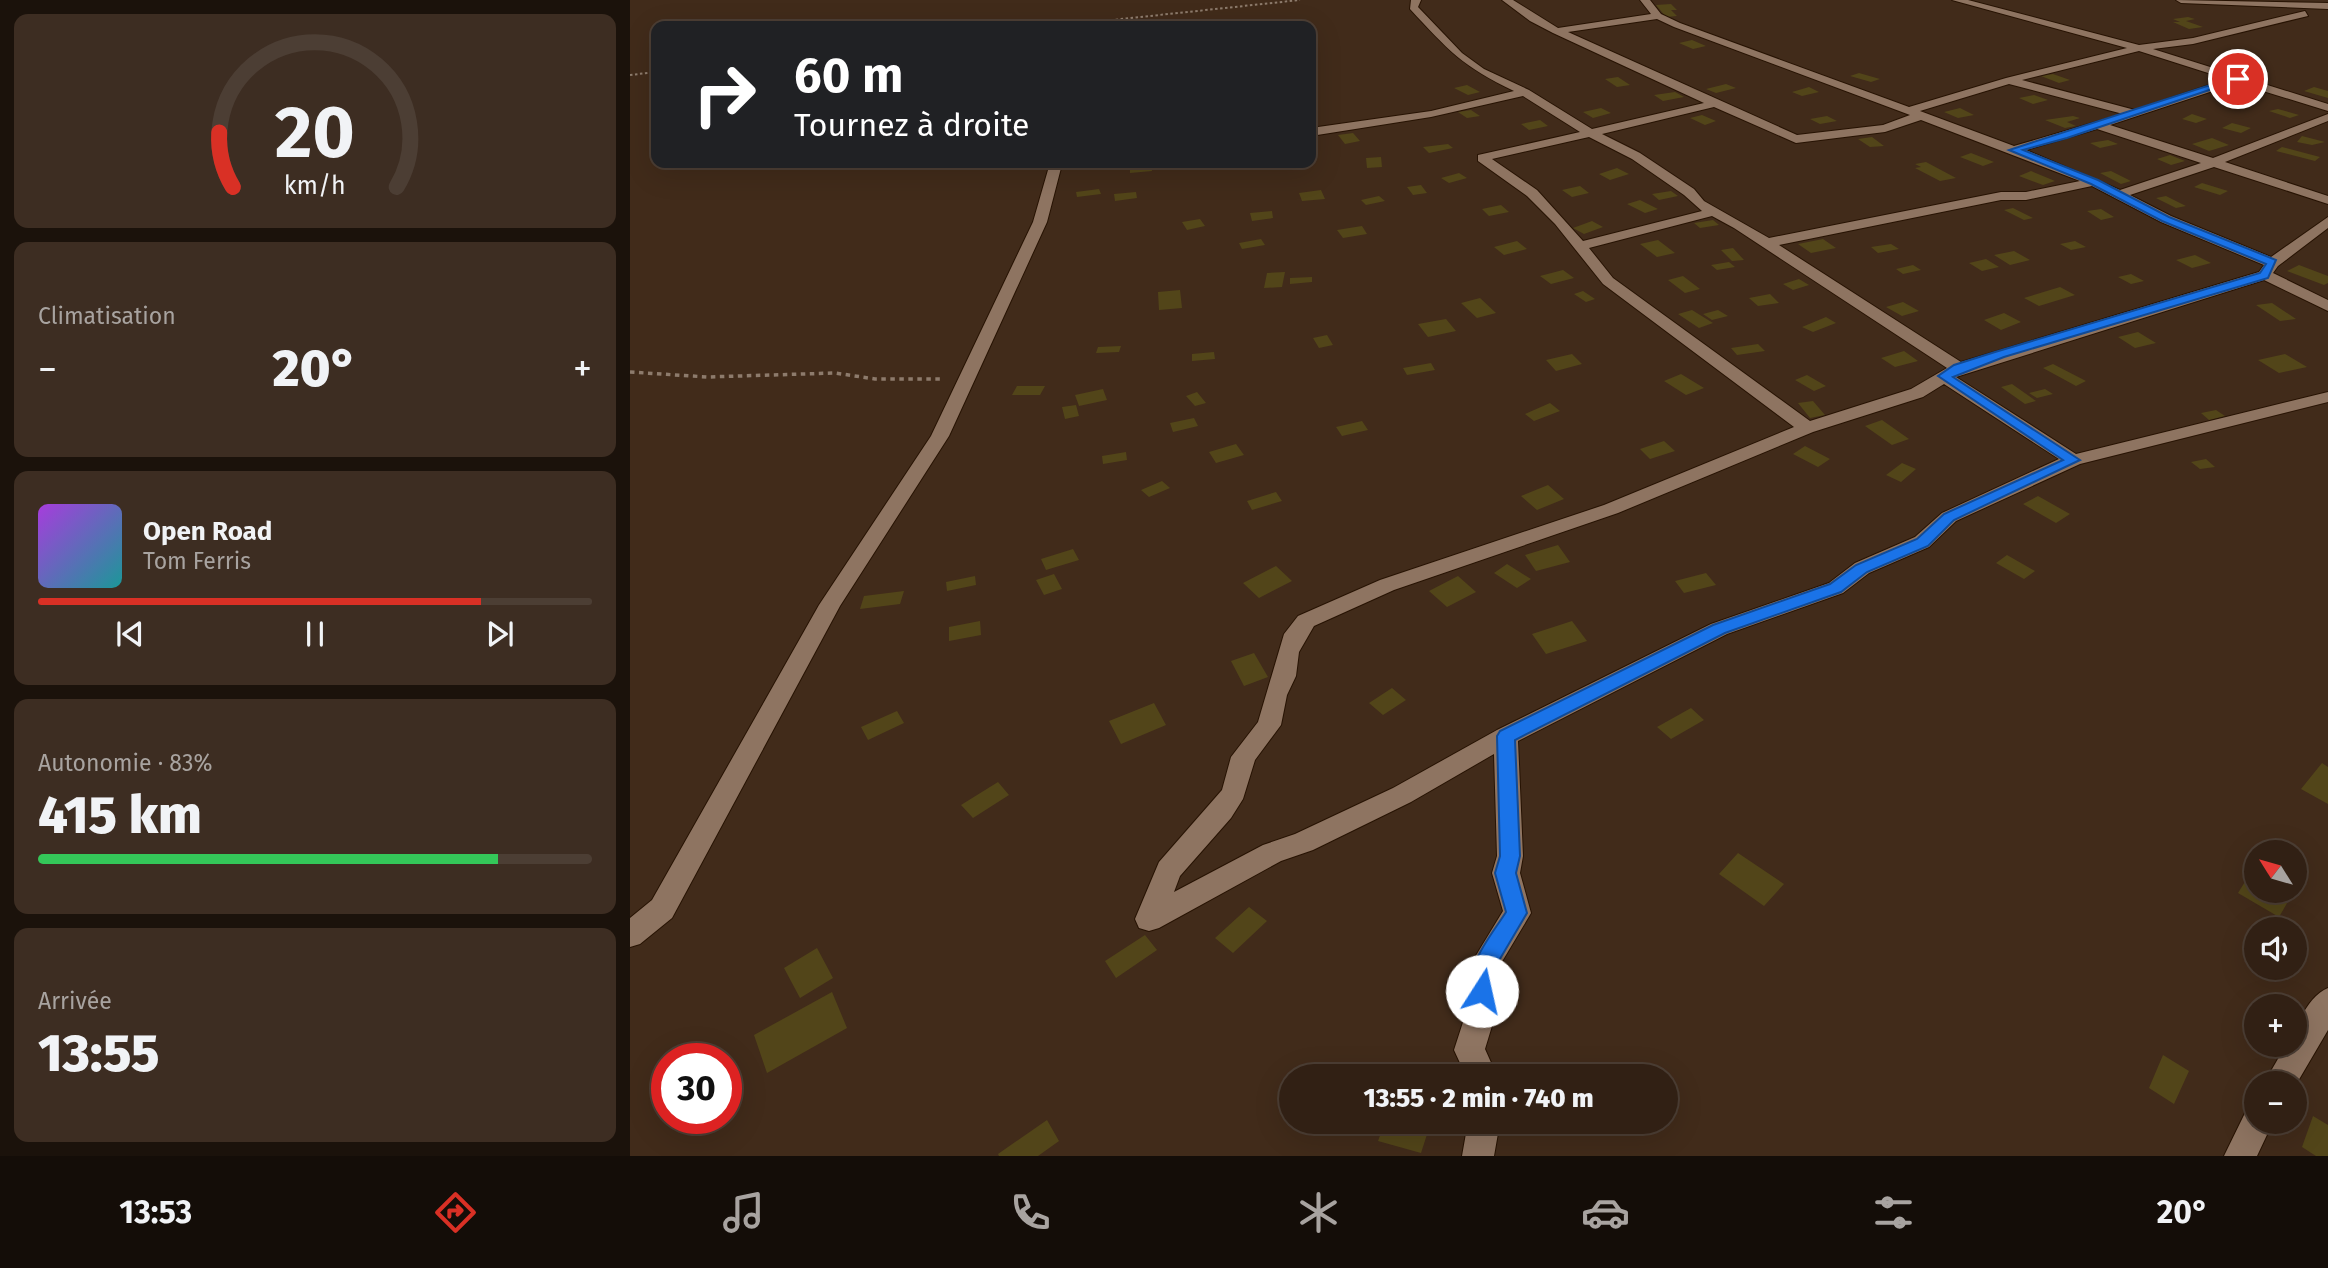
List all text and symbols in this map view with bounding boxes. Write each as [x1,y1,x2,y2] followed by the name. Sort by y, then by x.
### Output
[794,46,903,105] text: 60 m
[679,49,770,140] icon: right
[2208,49,2268,109] pin
[2219,60,2257,98] icon: arrive
[275,90,355,177] text: 20
[794,106,1030,144] text: Tournez à droite
[284,171,346,201] text: km/h
[38,302,176,330] text: Climatisation
[272,337,358,400] text: 20°
[38,346,57,392] text: −
[573,346,592,392] text: +
[143,516,272,547] text: Open Road
[143,547,251,575] text: Tom Ferris
[111,615,149,653] icon: previous
[296,615,334,653] icon: pause
[481,615,519,653] icon: next
[38,749,212,777] text: Autonomie · 83%
[38,784,202,847] text: 415 km
[2244,840,2306,903] north arrow
[2244,840,2307,1134] map controls
[2244,917,2307,980] button: sound
[1445,954,1519,1028] position arrow
[38,987,112,1015] text: Arrivée
[2244,994,2307,1057] button: +
[38,1022,159,1085] text: 13:55
[651,1043,742,1134] speed limit sign: 30
[2244,1071,2307,1134] button: −
[1363,1083,1594,1114] text: 13:55 · 2 min · 740 m
[431,1188,480,1237] icon: directions
[719,1188,768,1237] icon: music
[1006,1188,1055,1237] icon: phone
[1294,1188,1343,1237] icon: climate
[1581,1188,1630,1237] icon: car
[1869,1188,1918,1237] icon: filters
[119,1193,192,1231] text: 13:53
[2157,1193,2209,1231] text: 20°

